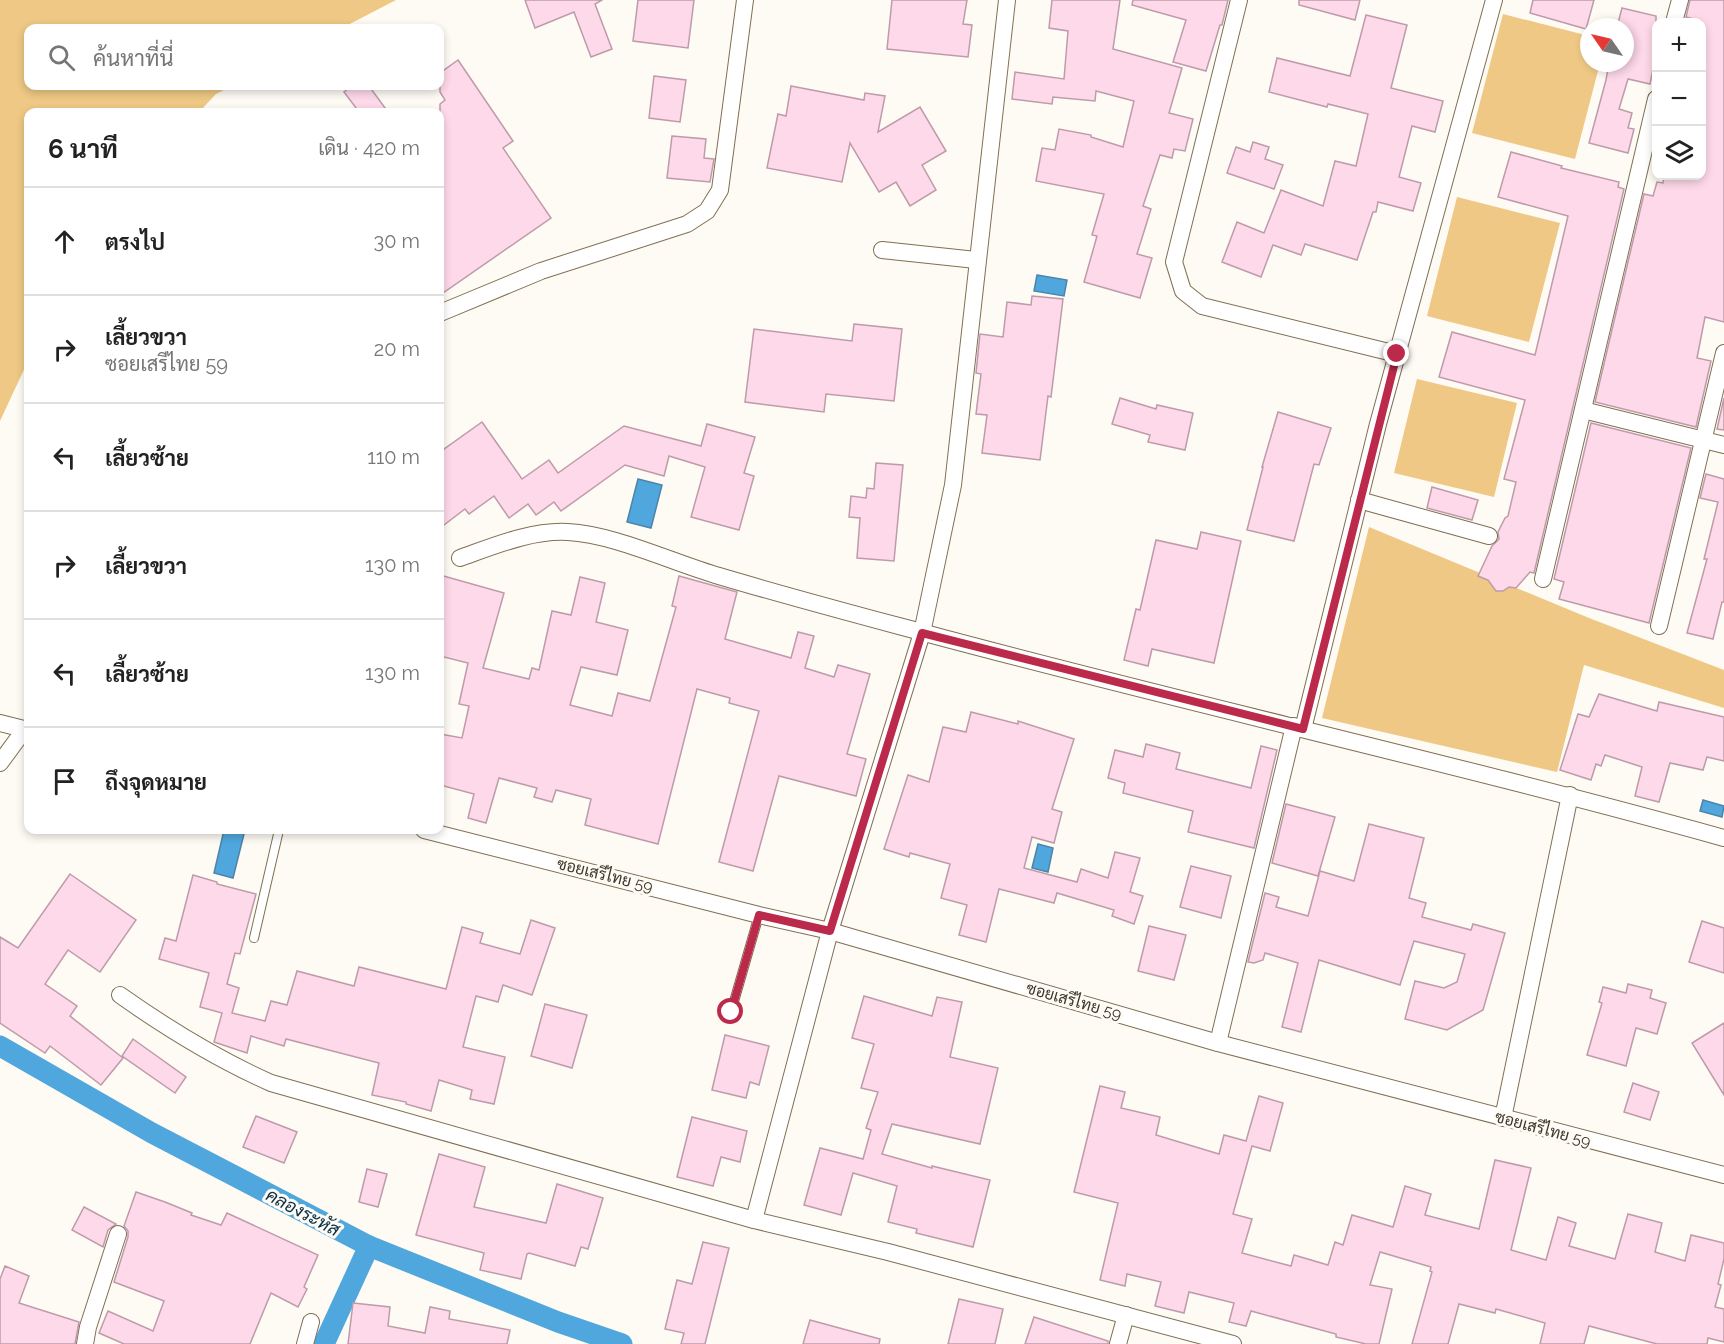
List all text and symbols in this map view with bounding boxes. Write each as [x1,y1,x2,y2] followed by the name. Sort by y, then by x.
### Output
[1580,18,1634,72] north arrow
[1652,18,1706,180] map controls
[1652,18,1706,72] button: +
[24,24,444,90] search box
[45,41,78,74] icon: search
[93,45,173,71] text: ค้นหาที่นี่
[1652,72,1706,126] button: −
[1652,126,1706,180] button: layers
[48,134,118,164] text: 6 นาที
[318,136,420,160] text: เดิน · 420 m
[48,225,81,258] icon: ahead
[105,229,165,255] text: ตรงไป
[374,229,420,253] text: 30 m
[105,324,187,350] text: เลี้ยวขวา
[48,333,81,366] icon: right
[374,337,420,361] text: 20 m
[1383,340,1409,366] route end
[105,352,228,376] text: ซอยเสรีไทย 59
[48,441,81,474] icon: left
[105,445,189,471] text: เลี้ยวซ้าย
[367,445,420,469] text: 110 m
[48,549,81,582] icon: right
[105,553,187,579] text: เลี้ยวขวา
[365,553,420,577] text: 130 m
[48,657,81,690] icon: left
[105,661,189,687] text: เลี้ยวซ้าย
[365,661,420,685] text: 130 m
[48,765,81,798] icon: arrive
[105,769,207,795] text: ถึงจุดหมาย
[555,852,656,896] street label: ซอยเสรีไทย 59
[1024,976,1124,1024] street label: ซอยเสรีไทย 59
[717,998,743,1024] route start
[1493,1105,1594,1151] street label: ซอยเสรีไทย 59
[263,1184,344,1240] water label: คลองระหัส

